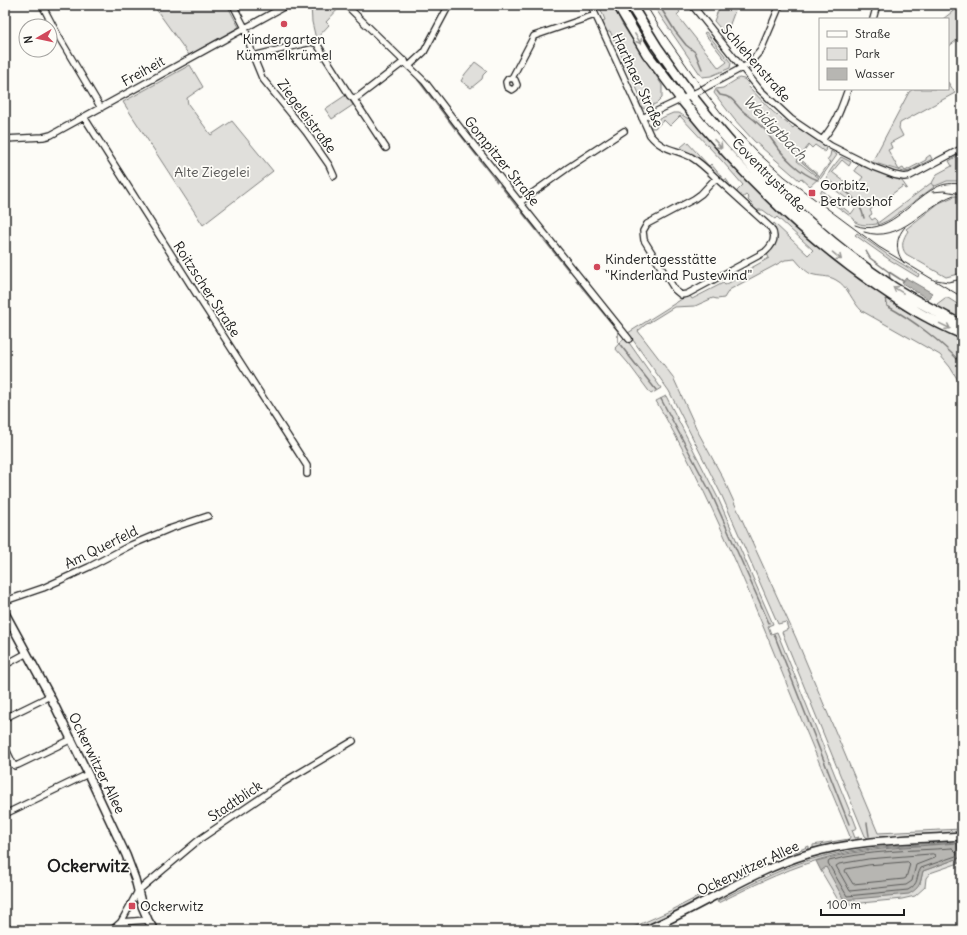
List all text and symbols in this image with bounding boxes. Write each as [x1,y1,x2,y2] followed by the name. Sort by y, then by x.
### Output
[18,18,58,58] north arrow
[819,18,949,90] legend
[279,19,289,29] marker: Kindergarten Kümmelkrümel
[717,20,795,106] street label: Schlehenstraße
[855,26,890,41] text: Straße
[236,30,332,64] place label: Kindergarten Kümmelkrümel
[608,30,668,130] street label: Harthaer Straße
[634,33,642,44] one-way arrow
[21,35,36,44] text: N
[855,46,880,61] text: Park
[118,52,168,90] street label: Freiheit
[855,66,895,81] text: Wasser
[273,76,341,156] street label: Ziegeleistraße
[740,91,811,164] water label: Weidigtbach
[460,113,544,209] street label: Gompitzer Straße
[728,134,810,216] street label: Coventrystraße
[714,139,723,149] one-way arrow
[174,163,250,181] park label: Alte Ziegelei
[820,176,893,210] place label: Gorbitz, Betriebshof
[807,188,817,198] marker: Gorbitz, Betriebshof
[169,238,245,340] street label: Roitzscher Straße
[605,250,752,284] place label: Kindertagesstätte "Kinderland Pustewind"
[832,252,843,261] one-way arrow
[592,262,602,272] marker: Kindertagesstätte "Kinderland Pustewind"
[892,285,904,293] one-way arrow
[939,323,951,330] one-way arrow
[61,521,141,573] street label: Am Querfeld
[65,709,129,817] street label: Ockerwitzer Allee
[205,776,265,826] street label: Stadtblick
[694,836,802,900] street label: Ockerwitzer Allee
[47,854,129,877] district label: Ockerwitz
[821,891,904,917] scale bar
[140,897,204,915] place label: Ockerwitz
[827,897,861,912] text: 100 m
[127,901,137,911] marker: Ockerwitz

